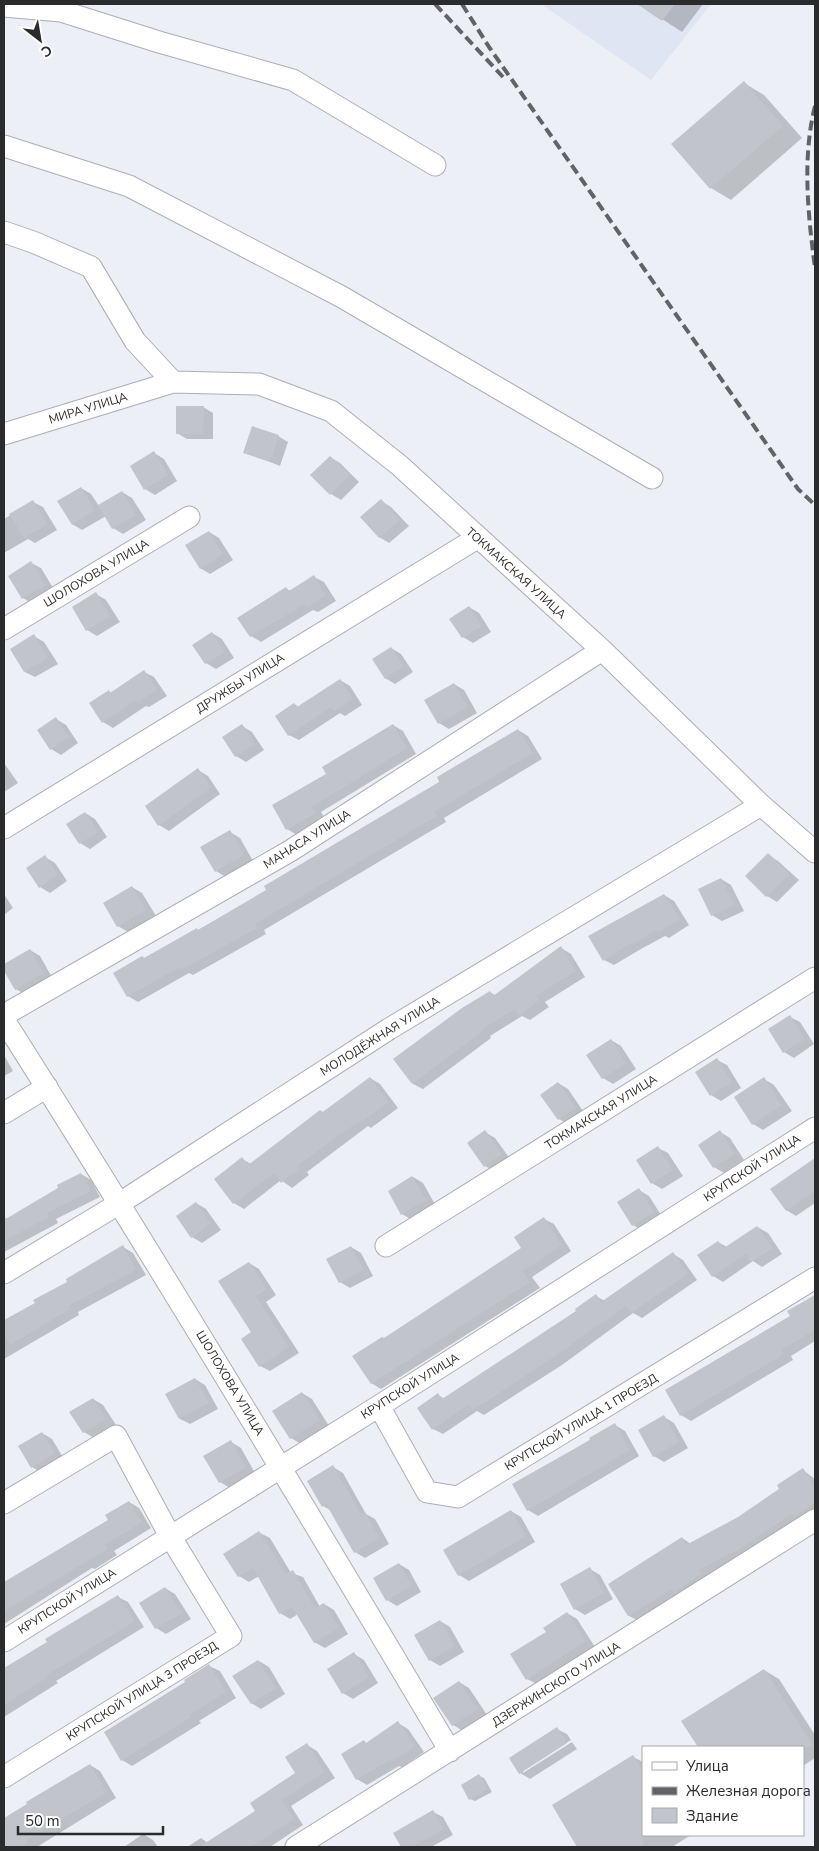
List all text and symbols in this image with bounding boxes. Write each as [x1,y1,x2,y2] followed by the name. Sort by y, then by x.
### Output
[15,15,65,65] north arrow
[37,40,55,62] text: С
[47,388,129,428] street label: МИРА УЛИЦА
[463,524,570,622] street label: ТОКМАКСКАЯ УЛИЦА
[40,535,152,611] street label: ШОЛОХОВА УЛИЦА
[193,649,287,717] street label: ДРУЖБЫ УЛИЦА
[260,806,354,872] street label: МАНАСА УЛИЦА
[317,993,443,1079] street label: МОЛОДЁЖНАЯ УЛИЦА
[542,1071,660,1153] street label: ТОКМАКСКАЯ УЛИЦА
[700,1130,804,1205] street label: КРУПСКОЙ УЛИЦА
[192,1327,268,1439] street label: ШОЛОХОВА УЛИЦА
[358,1349,462,1423] street label: КРУПСКОЙ УЛИЦА
[502,1370,661,1474] street label: КРУПСКОЙ УЛИЦА 1 ПРОЕЗД
[15,1564,119,1638] street label: КРУПСКОЙ УЛИЦА
[63,1637,221,1744] street label: КРУПСКОЙ УЛИЦА 3 ПРОЕЗД
[489,1638,623,1730] street label: ДЗЕРЖИНСКОГО УЛИЦА
[642,1746,804,1836] legend
[685,1756,729,1776] text: Улица
[686,1781,811,1801] text: Железная дорога
[18,1804,162,1836] scale bar
[686,1806,738,1826] text: Здание
[25,1811,60,1831] text: 50 m

